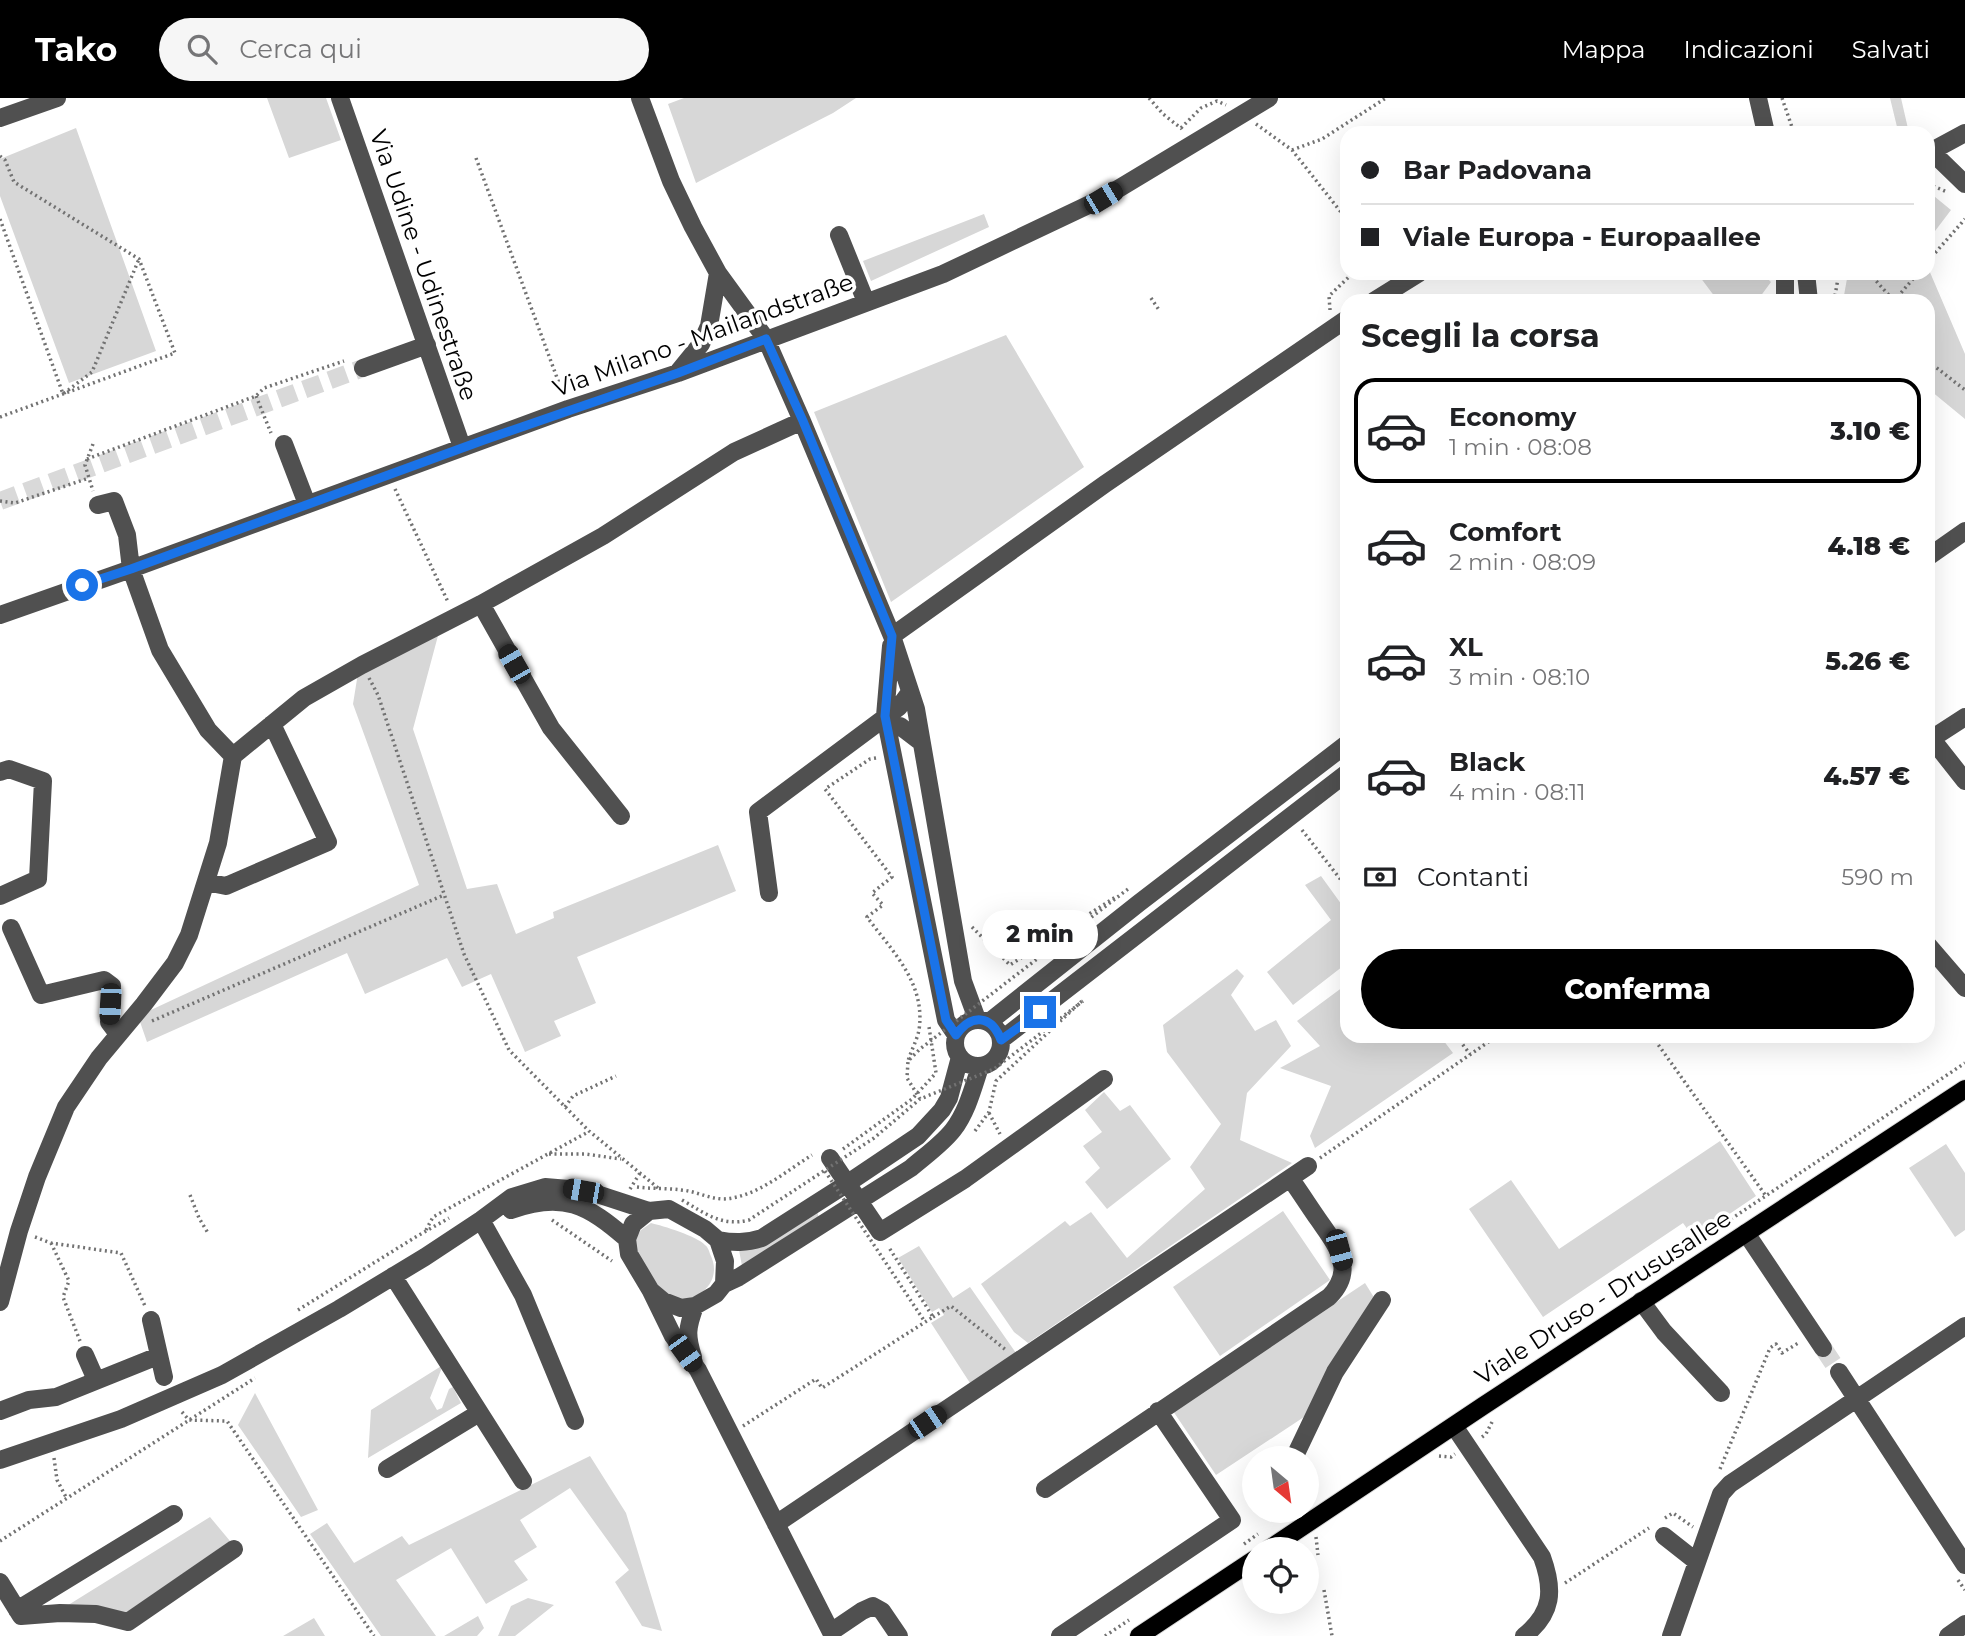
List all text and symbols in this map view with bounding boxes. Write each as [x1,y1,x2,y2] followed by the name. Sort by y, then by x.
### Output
[159,18,649,81] search box
[35,29,117,69] text: Tako
[183,30,221,68] icon: search
[239,33,362,65] text: Cerca qui
[1562,35,1645,64] text: Mappa
[1683,35,1814,64] text: Indicazioni
[1852,35,1930,64] text: Salvati
[364,126,484,404] street label: Via Udine - Udinestraße
[1403,154,1592,186] text: Bar Padovana
[1080,178,1127,218] car
[1403,221,1761,253] text: Viale Europa - Europaallee
[549,267,857,403] street label: Via Milano - Mailandstraße
[1361,316,1600,355] text: Scegli la corsa
[1365,399,1428,462] icon: car
[1449,401,1576,433] text: Economy
[1830,415,1910,447] text: 3.10 €
[1449,433,1592,461] text: 1 min · 08:08
[1365,514,1428,577] icon: car
[1449,516,1561,548] text: Comfort
[1828,530,1910,562] text: 4.18 €
[1449,548,1596,576] text: 2 min · 08:09
[66,569,98,601] route start
[1365,629,1428,692] icon: car
[1449,631,1483,663] text: XL
[495,641,534,687] car
[1825,645,1910,677] text: 5.26 €
[1449,663,1590,691] text: 3 min · 08:10
[1365,744,1428,807] icon: car
[1449,746,1525,778] text: Black
[1823,760,1910,792] text: 4.57 €
[1449,778,1586,806] text: 4 min · 08:11
[1361,858,1399,896] icon: cash
[1417,861,1529,893] text: Contanti
[1841,863,1914,891] text: 590 m
[982,911,1098,960] callout: 2 min
[1006,920,1074,948] text: 2 min
[1361,949,1914,1029] button: Conferma
[99,982,122,1026] car
[1024,996,1056,1028] route end
[561,1177,606,1205] car
[1470,1203,1736,1391] street label: Viale Druso - Drususallee
[1324,1227,1355,1273] car
[665,1330,706,1376] car
[904,1402,951,1442] car
[1242,1446,1320,1522] north arrow
[1242,1446,1319,1614] map controls
[1242,1537,1319,1614] button: locate

